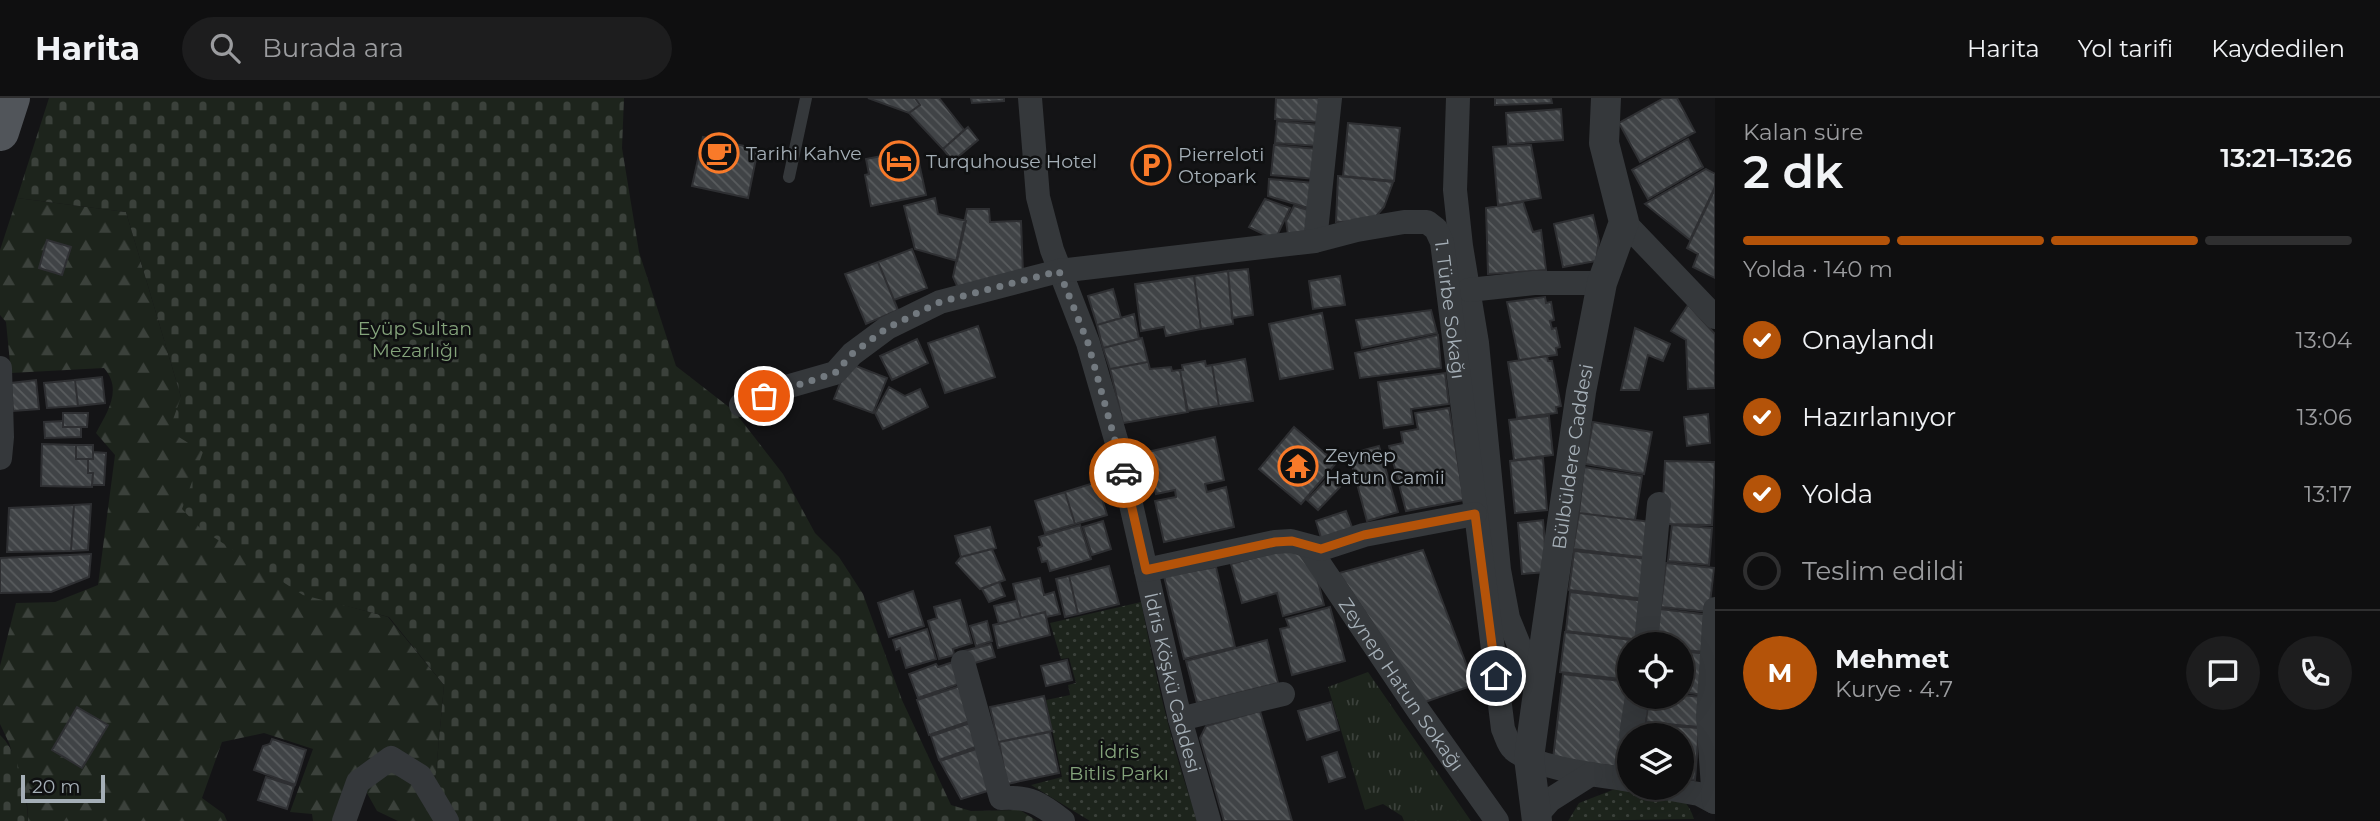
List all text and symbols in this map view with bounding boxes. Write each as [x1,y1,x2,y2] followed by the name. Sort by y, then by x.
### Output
[182,17,672,80] search box
[35,28,140,68] text: Harita
[206,29,244,67] icon: search
[262,32,404,64] text: Burada ara
[1967,34,2040,63] text: Harita
[2078,34,2173,63] text: Yol tarifi
[2211,34,2345,63] text: Kaydedilen
[1743,118,1863,146] text: Kalan süre
[698,132,740,174] cafe icon: Tarihi Kahve
[878,140,920,182] hotel icon: Turquhouse Hotel
[746,142,862,165] place label: Tarihi Kahve
[2220,142,2352,174] text: 13:21–13:26
[1178,143,1264,188] place label: Pierreloti Otopark
[1743,143,1843,200] text: 2 dk
[1130,144,1172,186] parking icon: Pierreloti Otopark
[926,150,1097,173] place label: Turquhouse Hotel
[1430,238,1471,380] street label: 1. Türbe Sokağı
[1743,255,1893,283] text: Yolda · 140 m
[358,317,472,362] park label: Eyüp Sultan Mezarlığı
[1743,321,1781,359] icon: check
[1802,324,1935,356] text: Onaylandı
[2295,326,2352,354] text: 13:04
[1547,362,1598,551] street label: Bülbüldere Caddesi
[734,366,794,426] pin
[745,377,783,415] icon: bag
[1743,398,1781,436] icon: check
[1802,401,1956,433] text: Hazırlanıyor
[2297,403,2352,431] text: 13:06
[1089,438,1159,508] courier
[1325,444,1445,489] place label: Zeynep Hatun Camii
[1277,445,1319,487] temple icon: Zeynep Hatun Camii
[1105,454,1143,492] icon: car
[1743,475,1781,513] icon: check
[1802,478,1873,510] text: Yolda
[2304,480,2352,508] text: 13:17
[1802,555,1964,587] text: Teslim edildi
[1140,590,1206,775] street label: İdris Köşkü Caddesi
[1334,593,1469,775] street label: Zeynep Hatun Sokağı
[1617,632,1694,800] map controls
[1617,632,1694,709] button: locate
[2186,636,2260,710] button: chat
[2278,636,2352,710] button: phone
[1835,643,1949,675] text: Mehmet
[1466,646,1526,706] pin
[1477,657,1515,695] icon: home
[1768,657,1792,689] text: M
[1835,675,1953,703] text: Kurye · 4.7
[1617,723,1694,800] button: layers
[1069,740,1169,785] park label: İdris Bitlis Parkı
[21,772,105,804] scale bar
[32,775,80,798] text: 20 m

